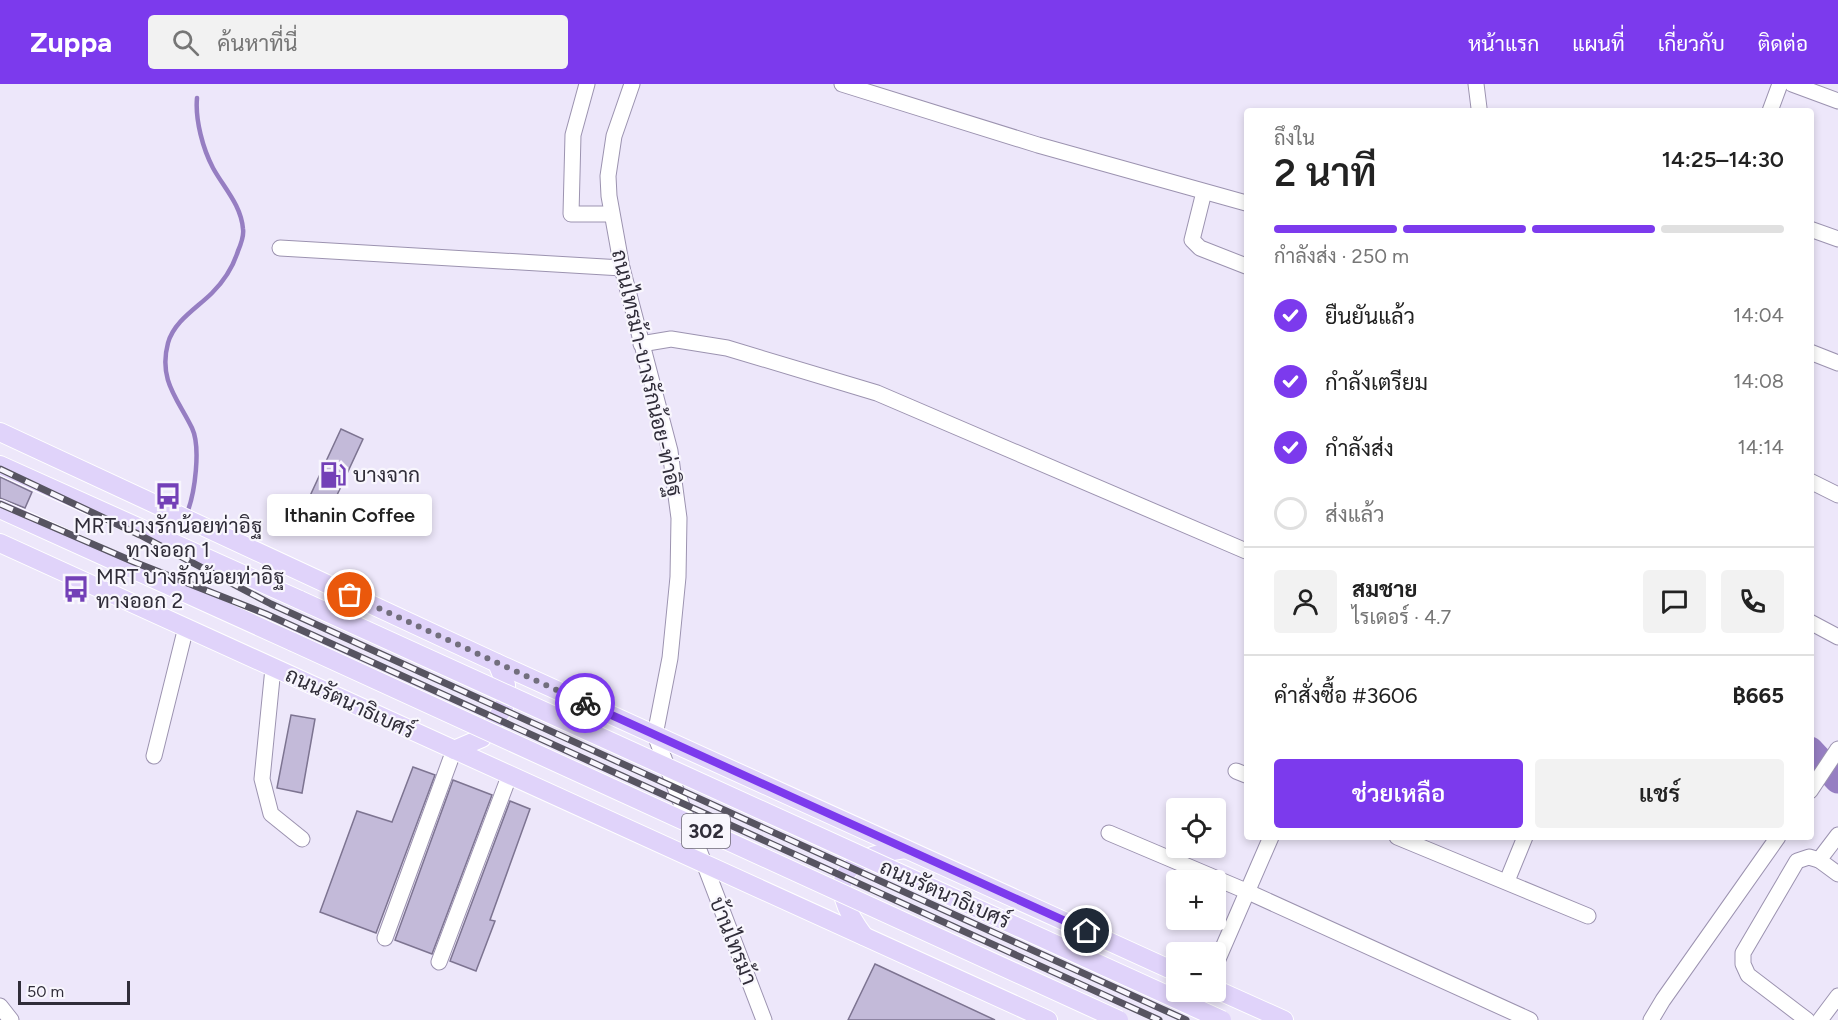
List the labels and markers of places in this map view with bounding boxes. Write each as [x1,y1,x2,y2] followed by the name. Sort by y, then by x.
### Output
[318,460,348,490] fuel station icon: บางจาก
[353,462,420,487] place label: บางจาก
[153,481,183,511] bus stop icon: MRT บางรักน้อยท่าอิฐ ทางออก 1
[268,493,433,535] callout: Ithanin Coffee
[74,513,262,562] place label: MRT บางรักน้อยท่าอิฐ ทางออก 1
[96,564,285,613] place label: MRT บางรักน้อยท่าอิฐ ทางออก 2
[324,569,375,620] pin
[61,574,91,604] bus stop icon: MRT บางรักน้อยท่าอิฐ ทางออก 2
[1061,905,1112,956] pin

